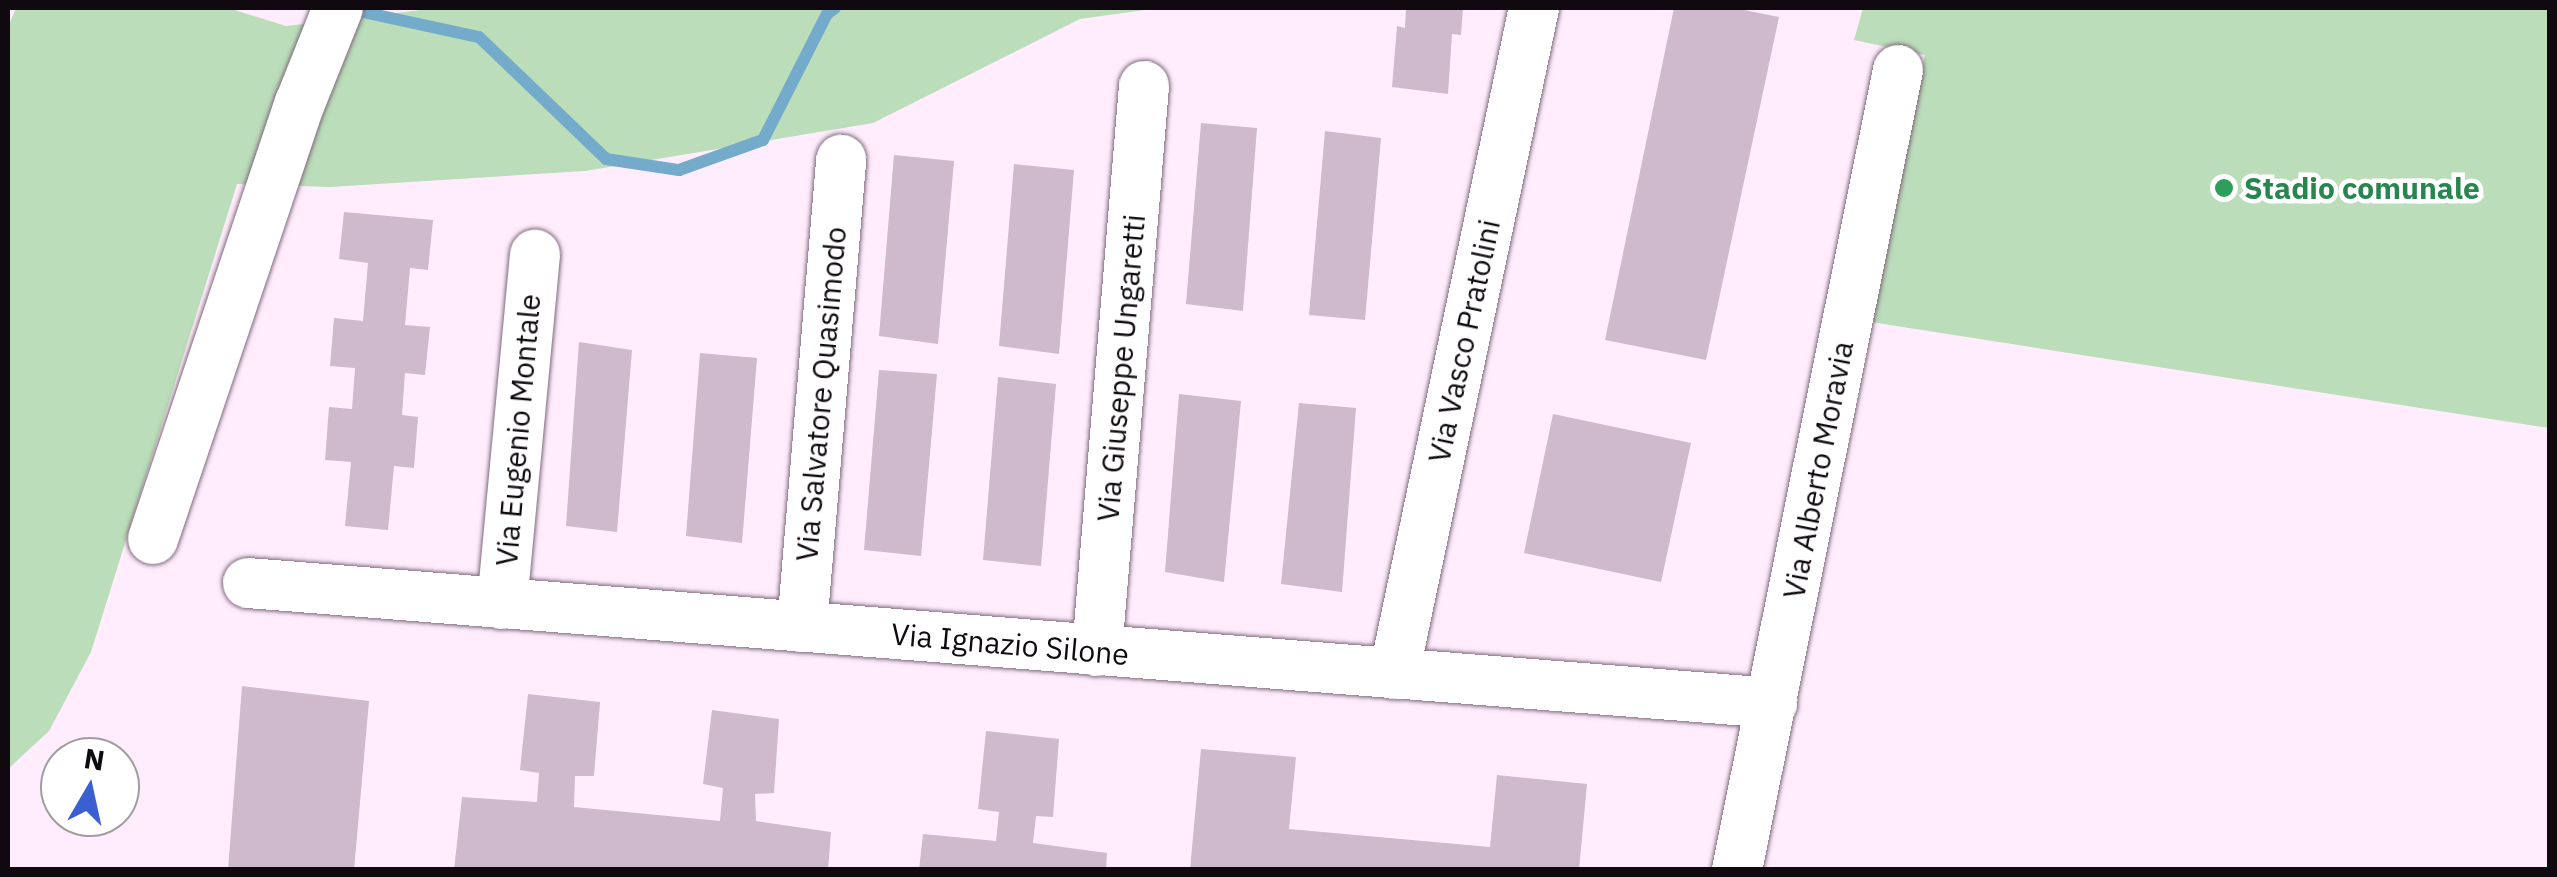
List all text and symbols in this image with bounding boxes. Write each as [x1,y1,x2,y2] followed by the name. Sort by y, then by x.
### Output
[2244,170,2480,206] place label: Stadio comunale
[2213,177,2235,199] marker: Stadio comunale
[1090,213,1152,523] street label: Via Giuseppe Ungaretti
[1421,216,1507,466] street label: Via Vasco Pratolini
[788,225,854,563] street label: Via Salvatore Quasimodo
[488,292,548,568] street label: Via Eugenio Montale
[1775,338,1861,602] street label: Via Alberto Moravia
[890,616,1130,672] street label: Via Ignazio Silone
[40,737,140,837] north arrow
[82,739,107,779] text: N

